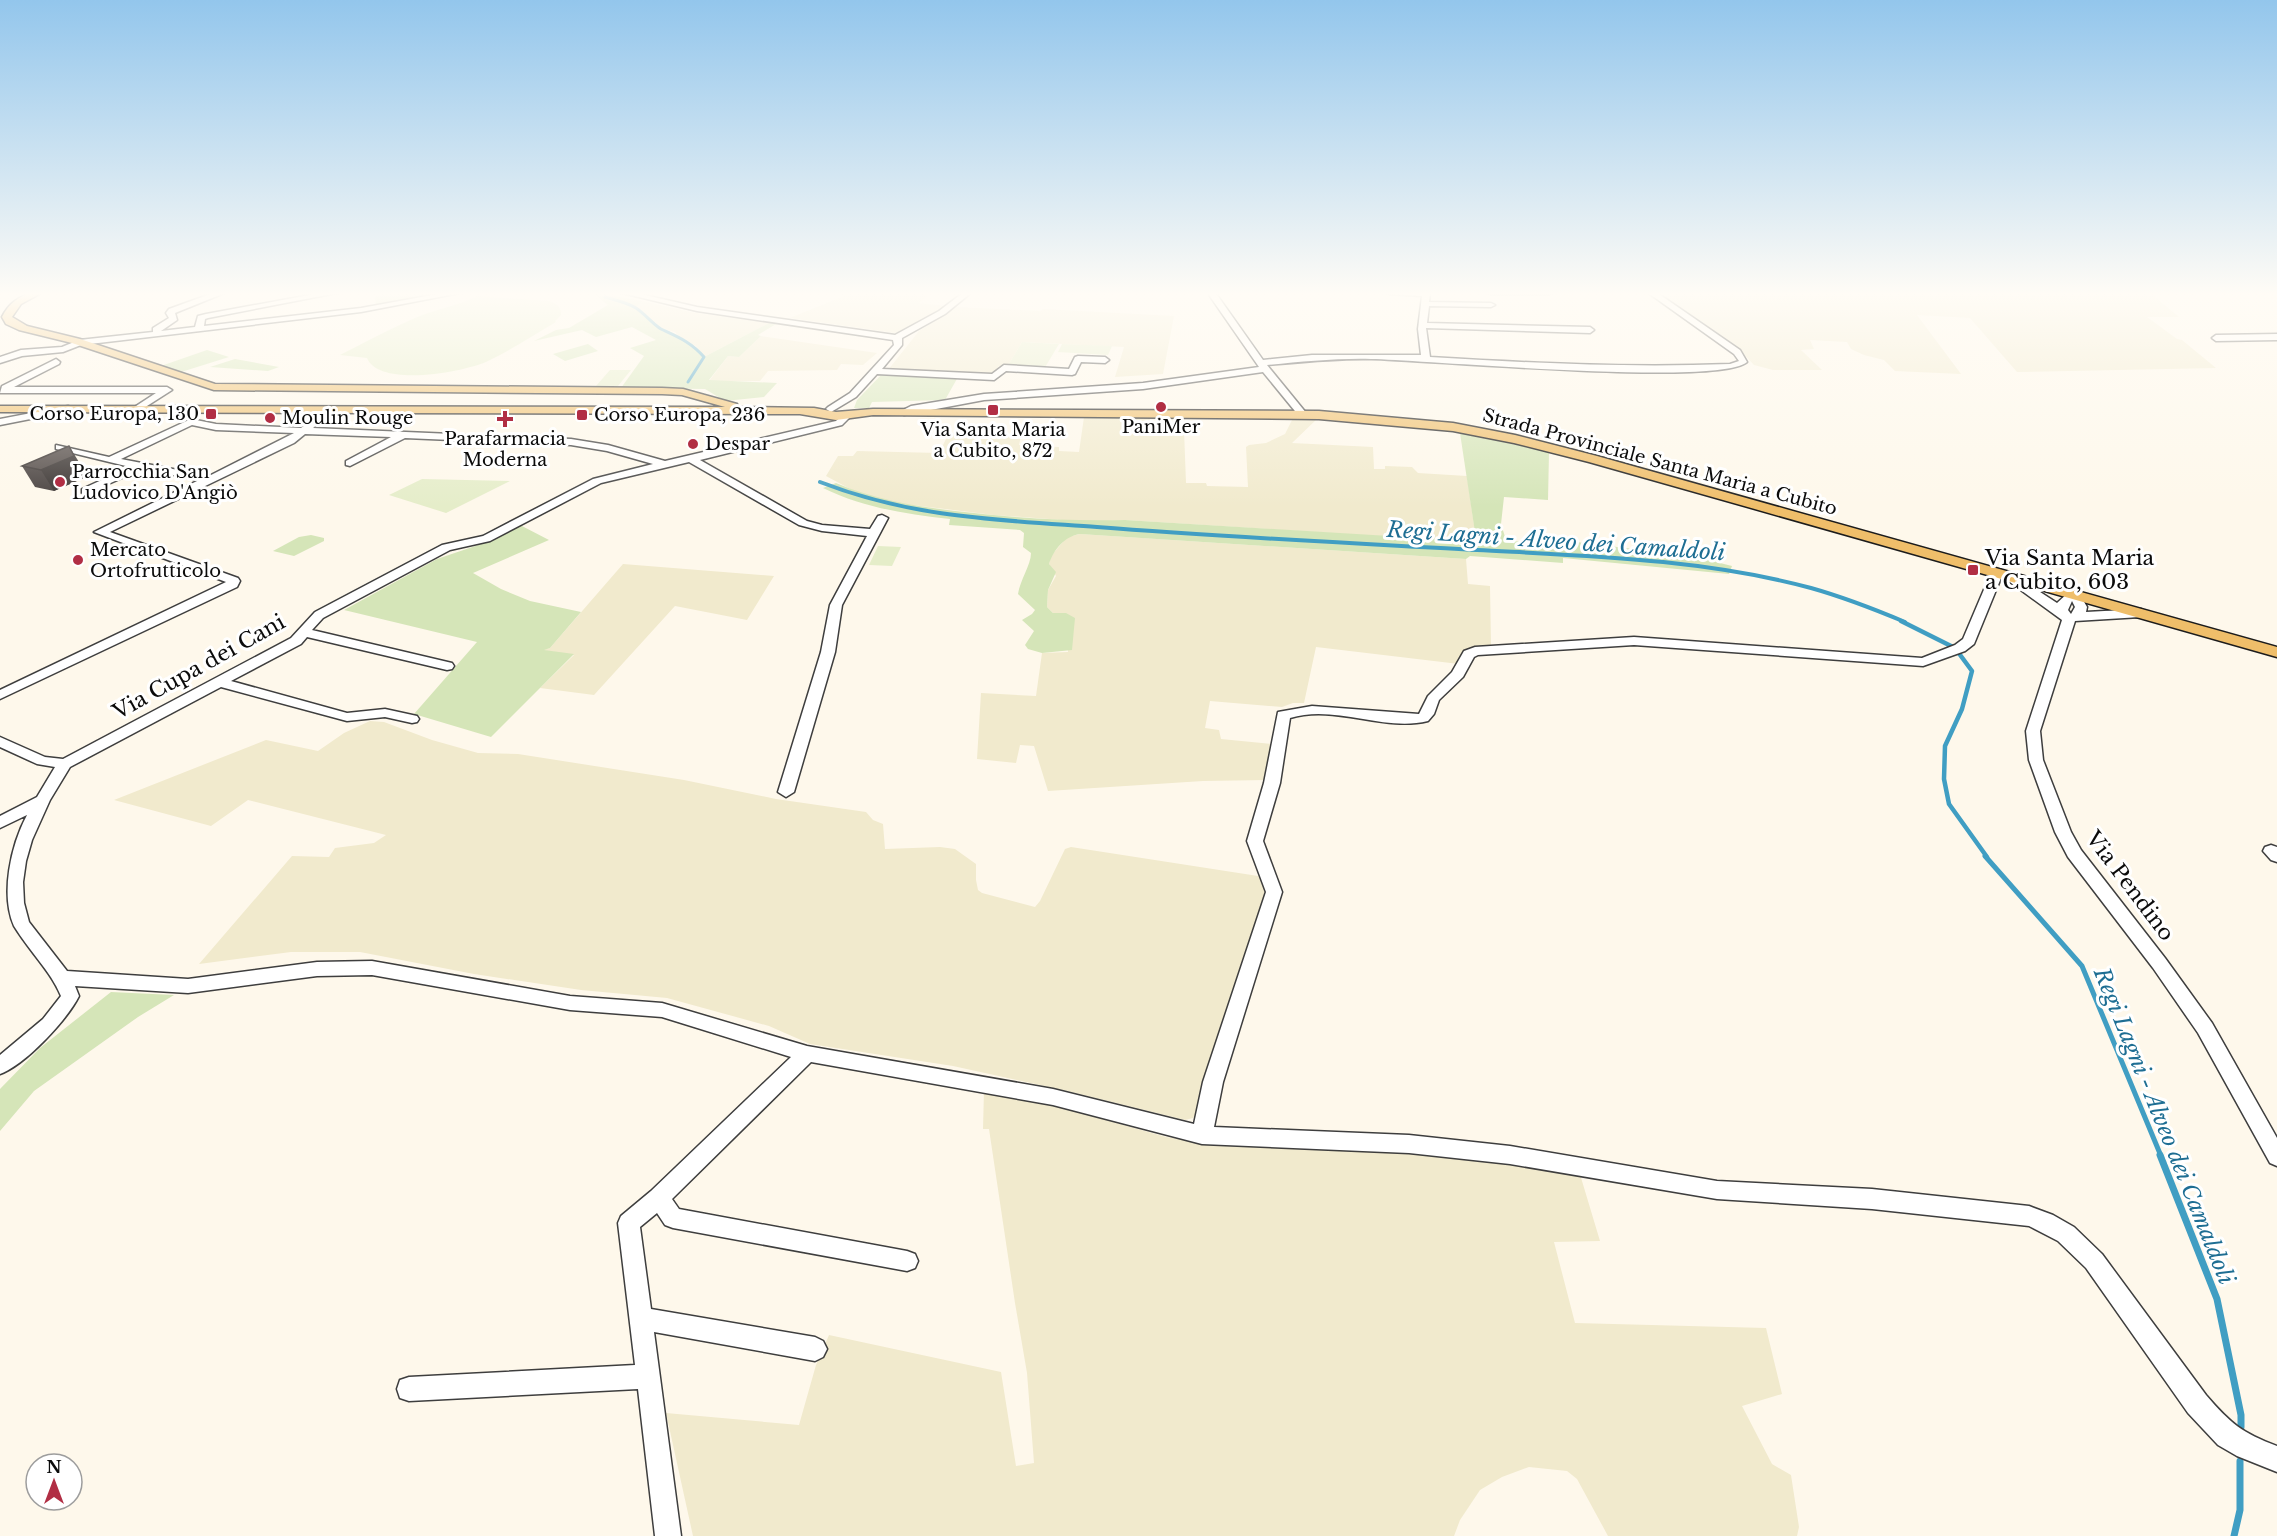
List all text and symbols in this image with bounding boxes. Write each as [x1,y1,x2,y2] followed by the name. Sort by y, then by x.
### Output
[1154,400,1168,414] marker: PaniMer
[30,403,199,425] place label: Corso Europa, 130
[986,403,1000,417] marker: Via Santa Maria a Cubito, 872
[594,404,765,426] place label: Corso Europa, 236
[1481,404,1839,520] street label: Strada Provinciale Santa Maria a Cubito
[204,407,218,421] marker: Corso Europa, 130
[282,407,413,429] place label: Moulin Rouge
[575,408,589,422] marker: Corso Europa, 236
[263,411,277,425] marker: Moulin Rouge
[498,412,512,426] marker: Parafarmacia Moderna
[1122,416,1201,438] place label: PaniMer
[919,419,1066,462] place label: Via Santa Maria a Cubito, 872
[444,428,566,471] place label: Parafarmacia Moderna
[705,433,771,455] place label: Despar
[686,437,700,451] marker: Despar
[72,461,238,504] place label: Parrocchia San Ludovico D'Angiò
[53,475,67,489] marker: Parrocchia San Ludovico D'Angiò
[1385,516,1727,566] water label: Regi Lagni - Alveo dei Camaldoli
[90,539,221,582] place label: Mercato Ortofrutticolo
[1984,545,2155,595] place label: Via Santa Maria a Cubito, 603
[71,553,85,567] marker: Mercato Ortofrutticolo
[1966,563,1980,577] marker: Via Santa Maria a Cubito, 603
[107,609,290,726] street label: Via Cupa dei Cani
[2080,825,2180,946] street label: Via Pendino
[2088,963,2240,1289] water label: Regi Lagni - Alveo dei Camaldoli
[24,1452,84,1512] north arrow
[46,1457,62,1477] text: N

